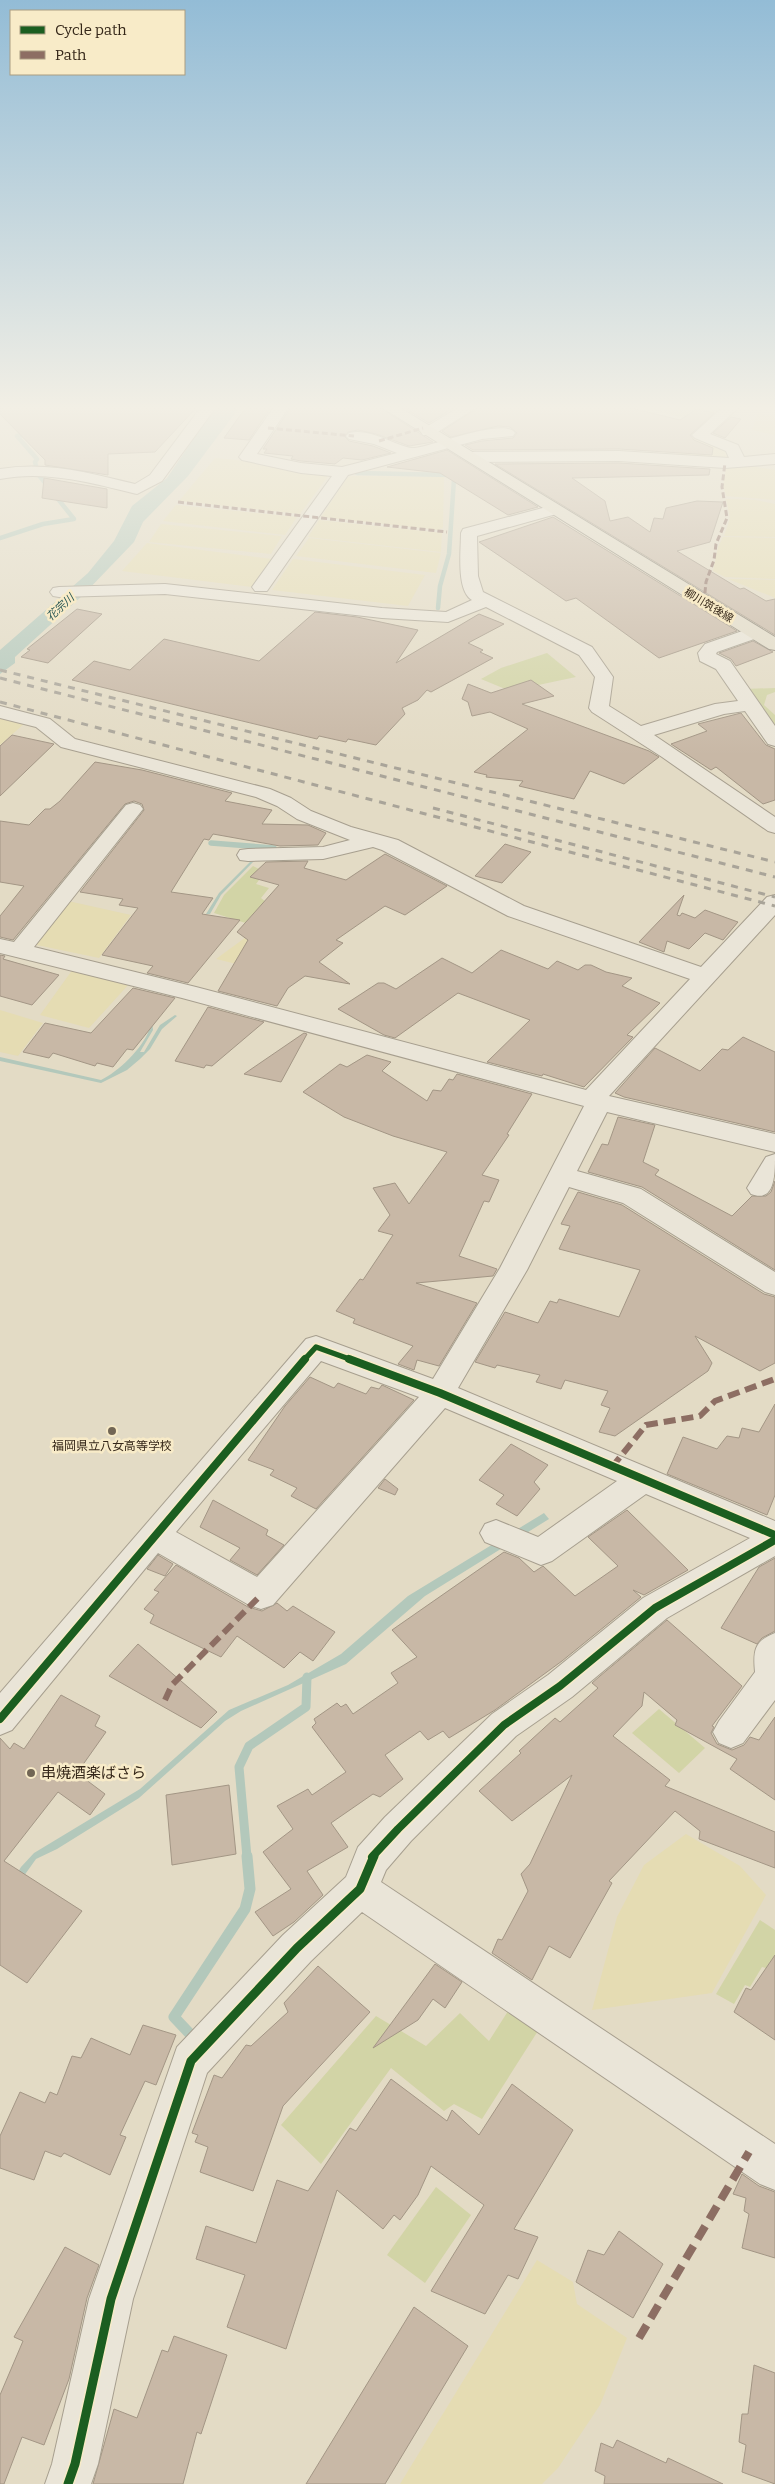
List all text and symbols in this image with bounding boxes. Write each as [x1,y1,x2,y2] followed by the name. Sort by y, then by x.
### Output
[10,10,185,75] legend
[55,21,127,39] text: Cycle path
[55,46,87,64] text: Path
[682,586,736,625] street label: 柳川筑後線
[44,591,78,623] water label: 花宗川
[106,1425,118,1437] marker: 福岡県立八女高等学校
[52,1439,172,1453] place label: 福岡県立八女高等学校
[41,1764,146,1782] place label: 串焼酒楽ばさら
[25,1767,37,1779] marker: 串焼酒楽ばさら

